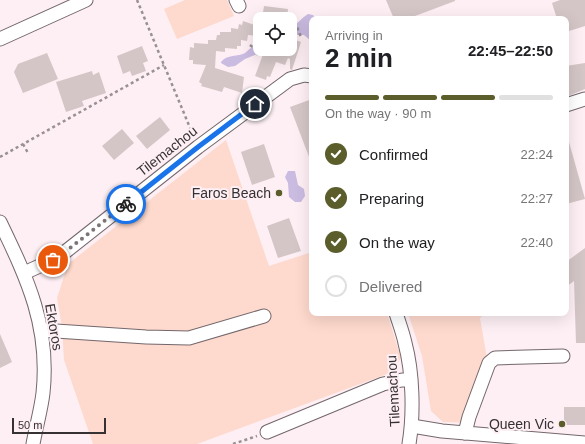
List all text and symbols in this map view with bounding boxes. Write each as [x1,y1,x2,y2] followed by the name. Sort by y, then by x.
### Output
[253,12,297,56] map controls
[253,12,297,56] button: locate
[325,28,383,43] text: Arriving in
[468,42,553,59] text: 22:45–22:50
[325,43,393,73] text: 2 min
[238,87,272,121] pin
[244,93,266,115] icon: home
[325,106,431,121] text: On the way · 90 m
[134,123,200,179] street label: Tilemachou
[325,143,347,165] icon: check
[359,146,428,163] text: Confirmed
[520,147,553,162] text: 22:24
[106,184,146,224] courier
[192,185,271,201] place label: Faros Beach
[325,187,347,209] icon: check
[274,188,284,198] marker: Faros Beach
[359,190,424,207] text: Preparing
[520,191,553,206] text: 22:27
[115,193,137,215] icon: bike
[325,231,347,253] icon: check
[359,234,435,251] text: On the way
[520,235,553,250] text: 22:40
[36,243,70,277] pin
[42,249,64,271] icon: bag
[359,278,422,295] text: Delivered
[42,302,66,352] street label: Ektoros
[383,355,403,427] street label: Tilemachou
[12,416,106,435] scale bar
[489,416,554,432] place label: Queen Vic
[18,419,42,431] text: 50 m
[557,419,567,429] marker: Queen Vic

